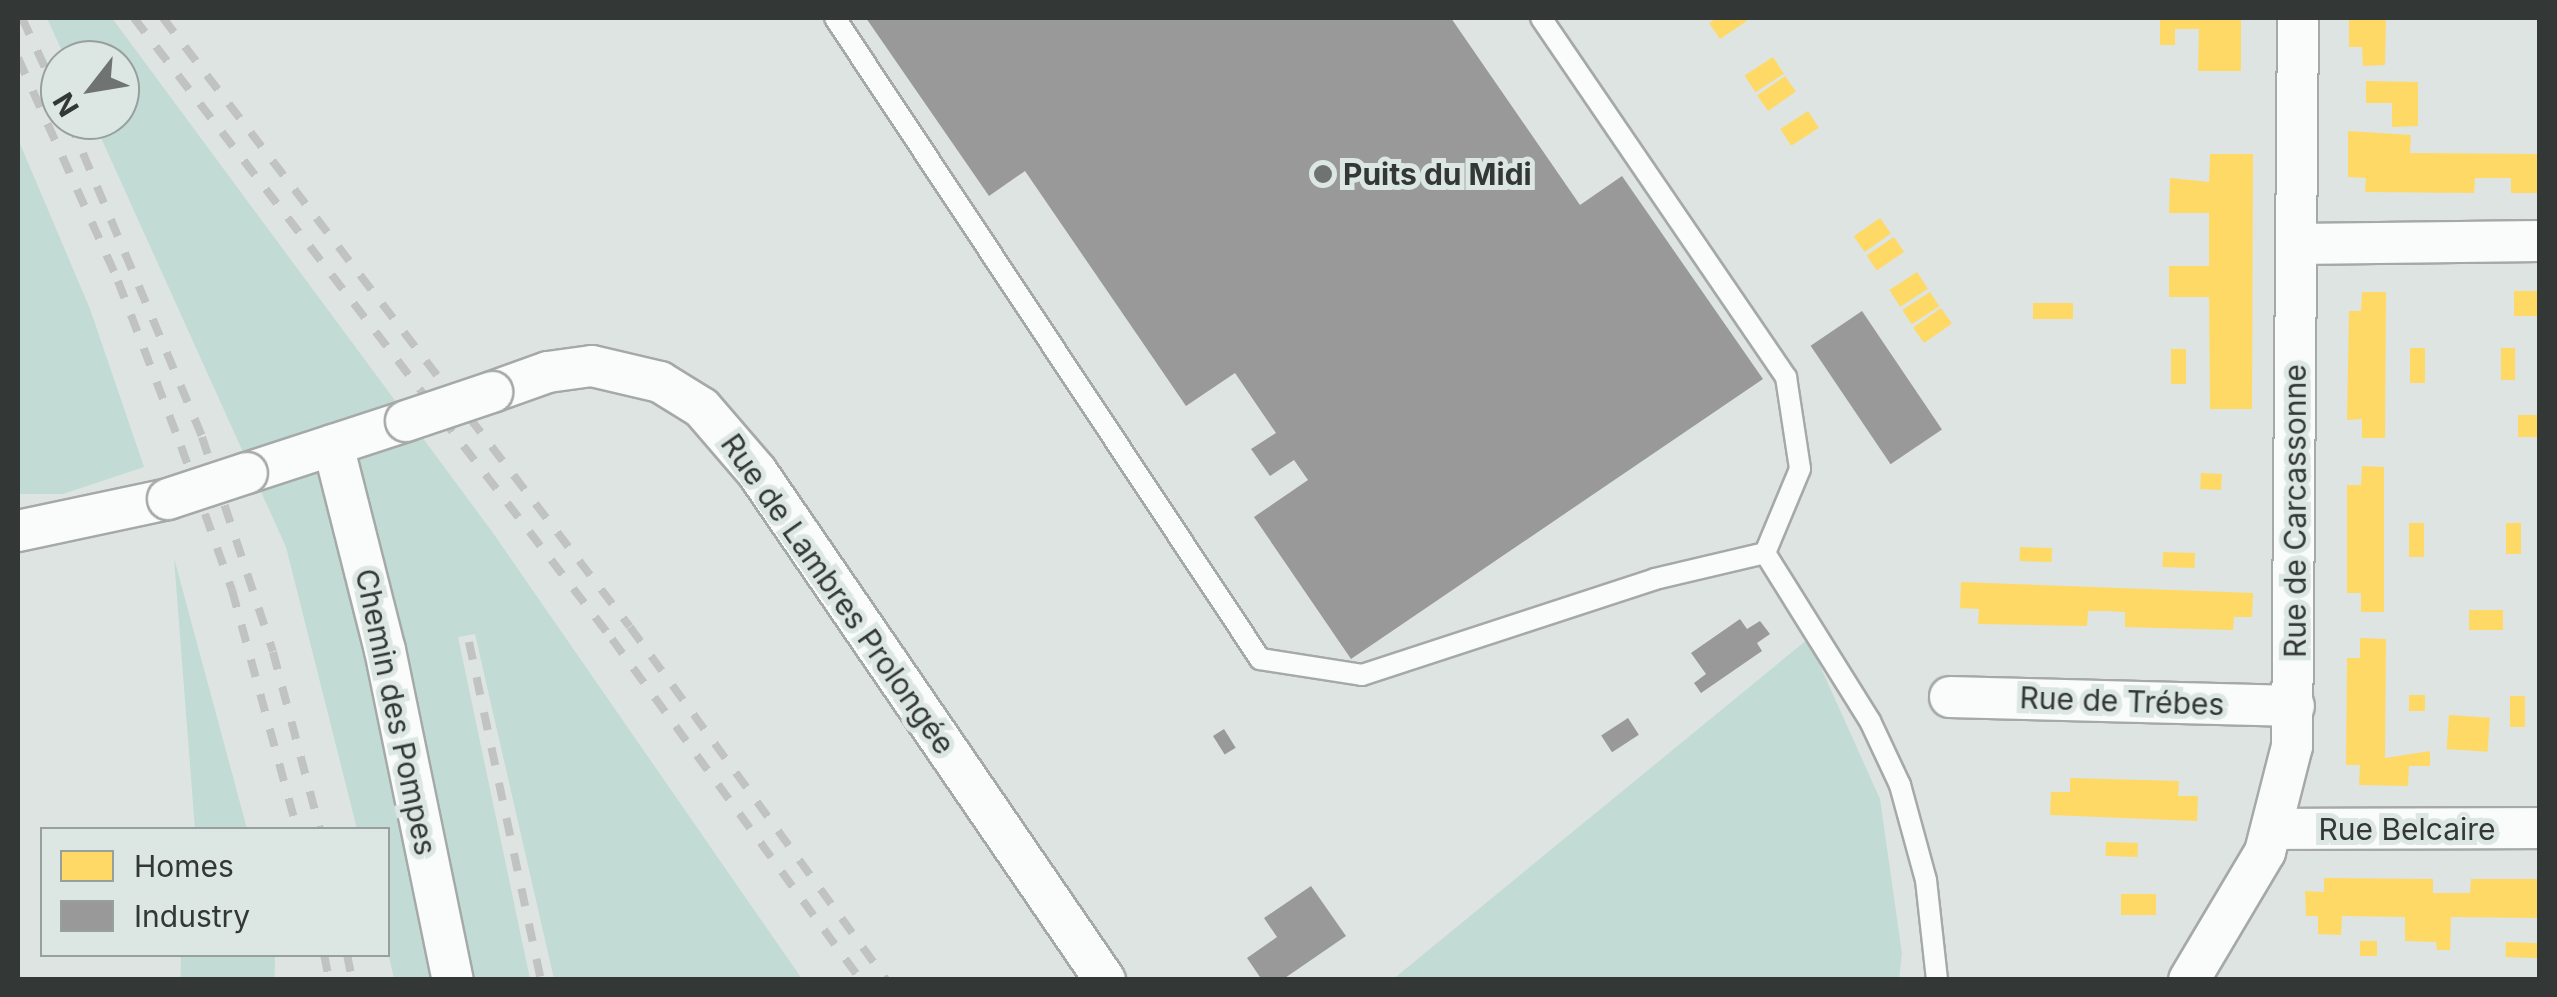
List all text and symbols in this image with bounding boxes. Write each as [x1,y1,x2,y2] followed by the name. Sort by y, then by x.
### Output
[40,40,140,140] north arrow
[46,87,86,122] text: N
[1343,156,1532,192] place label: Puits du Midi
[1312,163,1334,185] marker: Puits du Midi
[2277,364,2313,658] street label: Rue de Carcassonne
[714,427,962,761] street label: Rue de Lambres Prolongée
[348,565,444,859] street label: Chemin des Pompes
[2019,679,2225,723] street label: Rue de Trébes
[2318,811,2496,847] street label: Rue Belcaire
[40,827,390,957] legend
[134,848,234,884] text: Homes
[134,898,250,934] text: Industry

